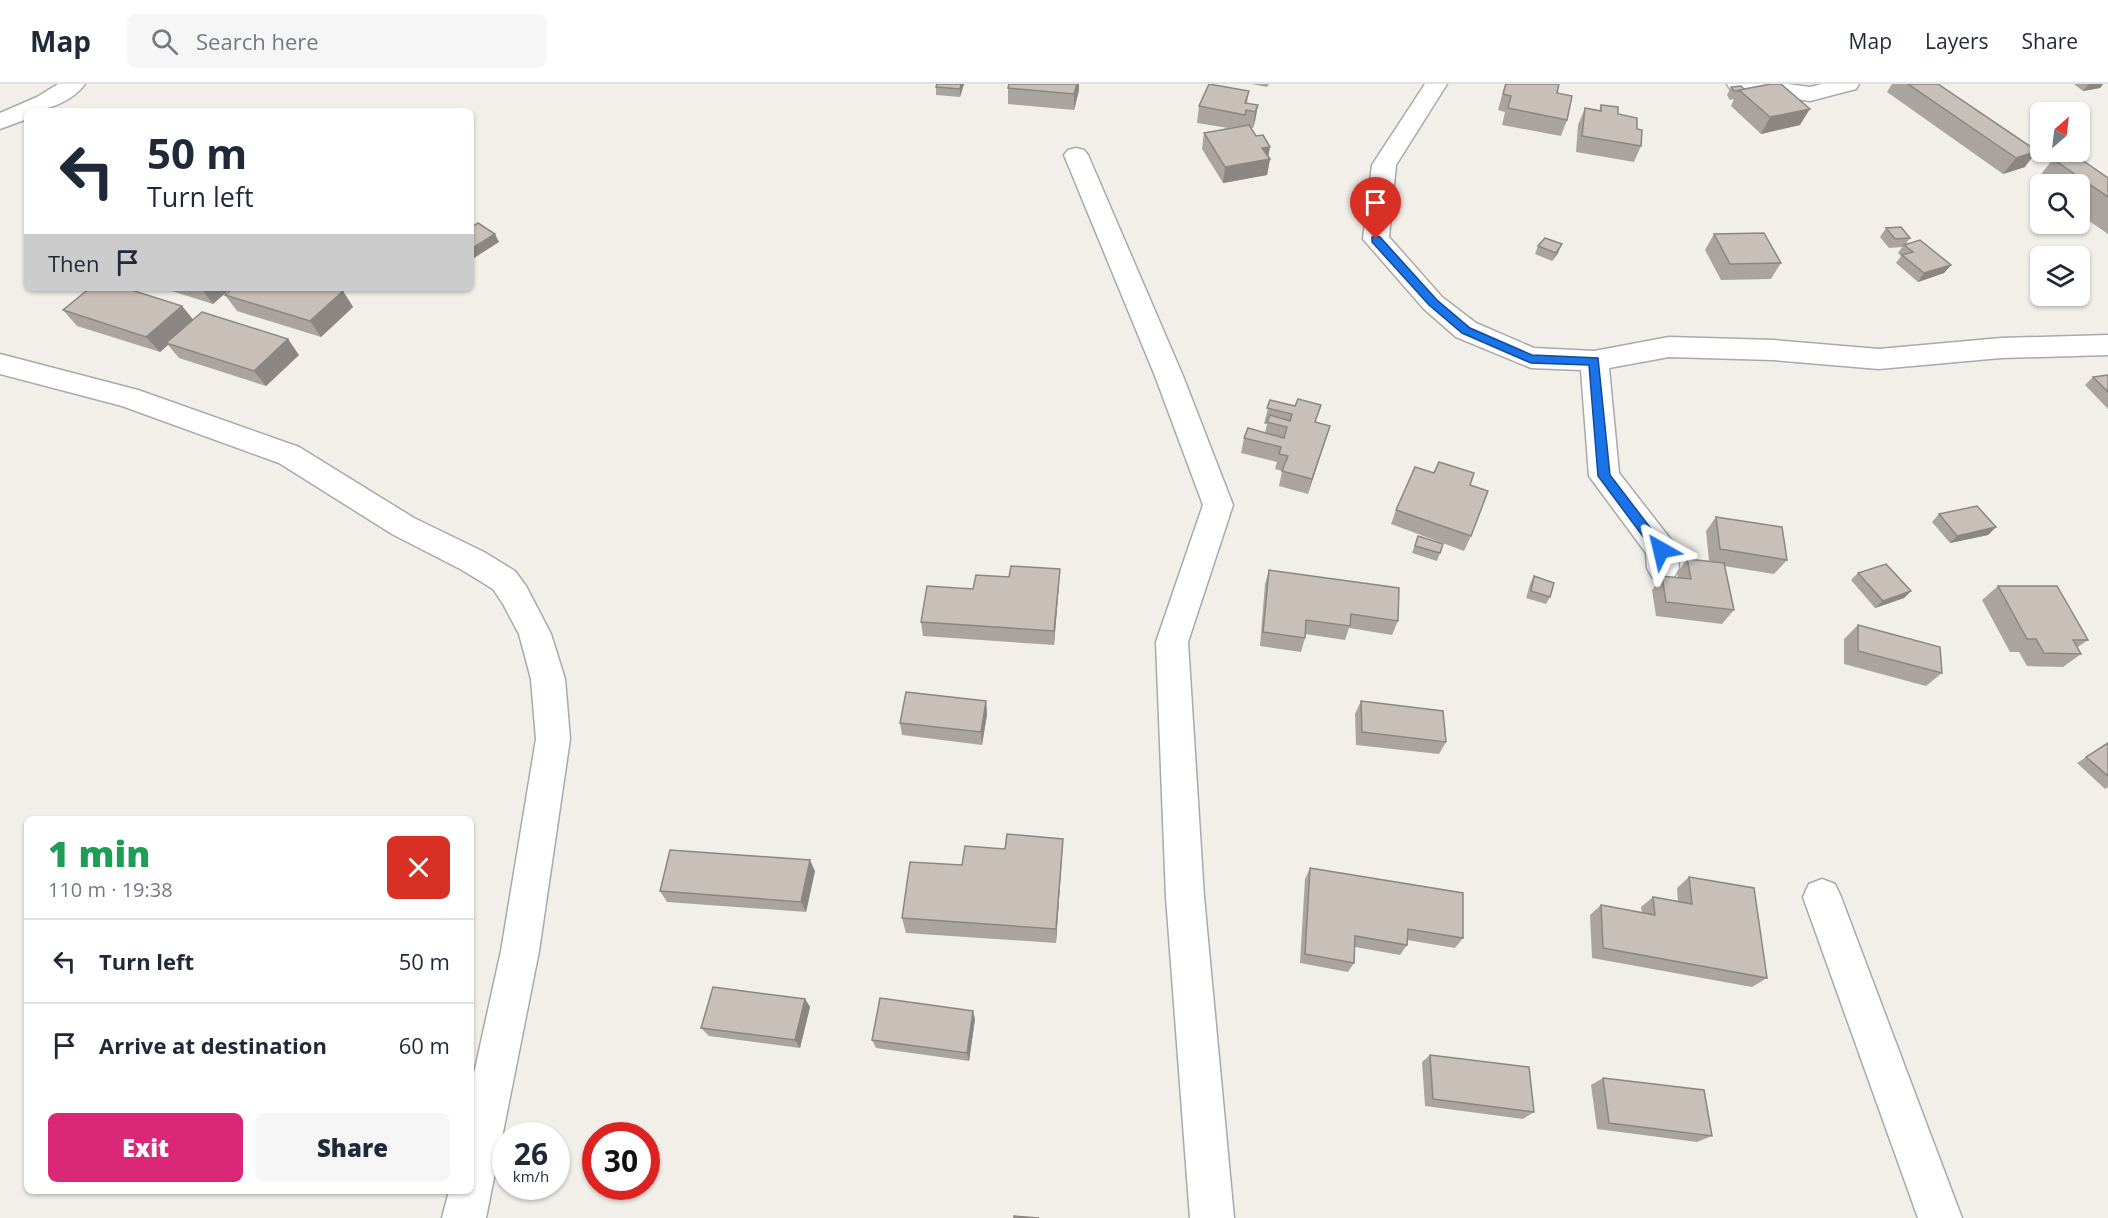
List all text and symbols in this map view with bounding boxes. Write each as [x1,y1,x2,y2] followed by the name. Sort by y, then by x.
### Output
[127,14,547,68] search box
[30,22,91,60] text: Map
[148,25,181,58] icon: search
[196,26,319,56] text: Search here
[1849,27,1892,55] text: Map
[1925,27,1989,55] text: Layers
[2022,27,2078,55] text: Share
[2030,102,2090,162] north arrow
[2030,102,2090,306] map controls
[147,124,247,181] text: 50 m
[48,132,126,210] icon: left
[2030,174,2090,234] button: search
[1350,177,1401,239] pin
[147,178,254,215] text: Turn left
[1359,186,1392,219] icon: arrive
[111,246,144,279] icon: arrive
[2030,246,2090,306] button: layers
[48,248,99,278] text: Then
[1629,518,1693,582] position arrow
[48,829,150,878] text: 1 min
[387,836,450,899] button: close
[48,876,173,903] text: 110 m · 19:38
[48,945,81,978] icon: left
[99,946,194,976] text: Turn left
[399,946,450,976] text: 50 m
[48,1029,81,1062] icon: arrive
[99,1030,327,1060] text: Arrive at destination
[399,1030,450,1060] text: 60 m
[48,1113,243,1182] button: Exit
[255,1113,450,1182] button: Share
[582,1122,660,1200] speed limit sign: 30
[514,1133,548,1174] text: 26
[513,1166,549,1186] text: km/h

